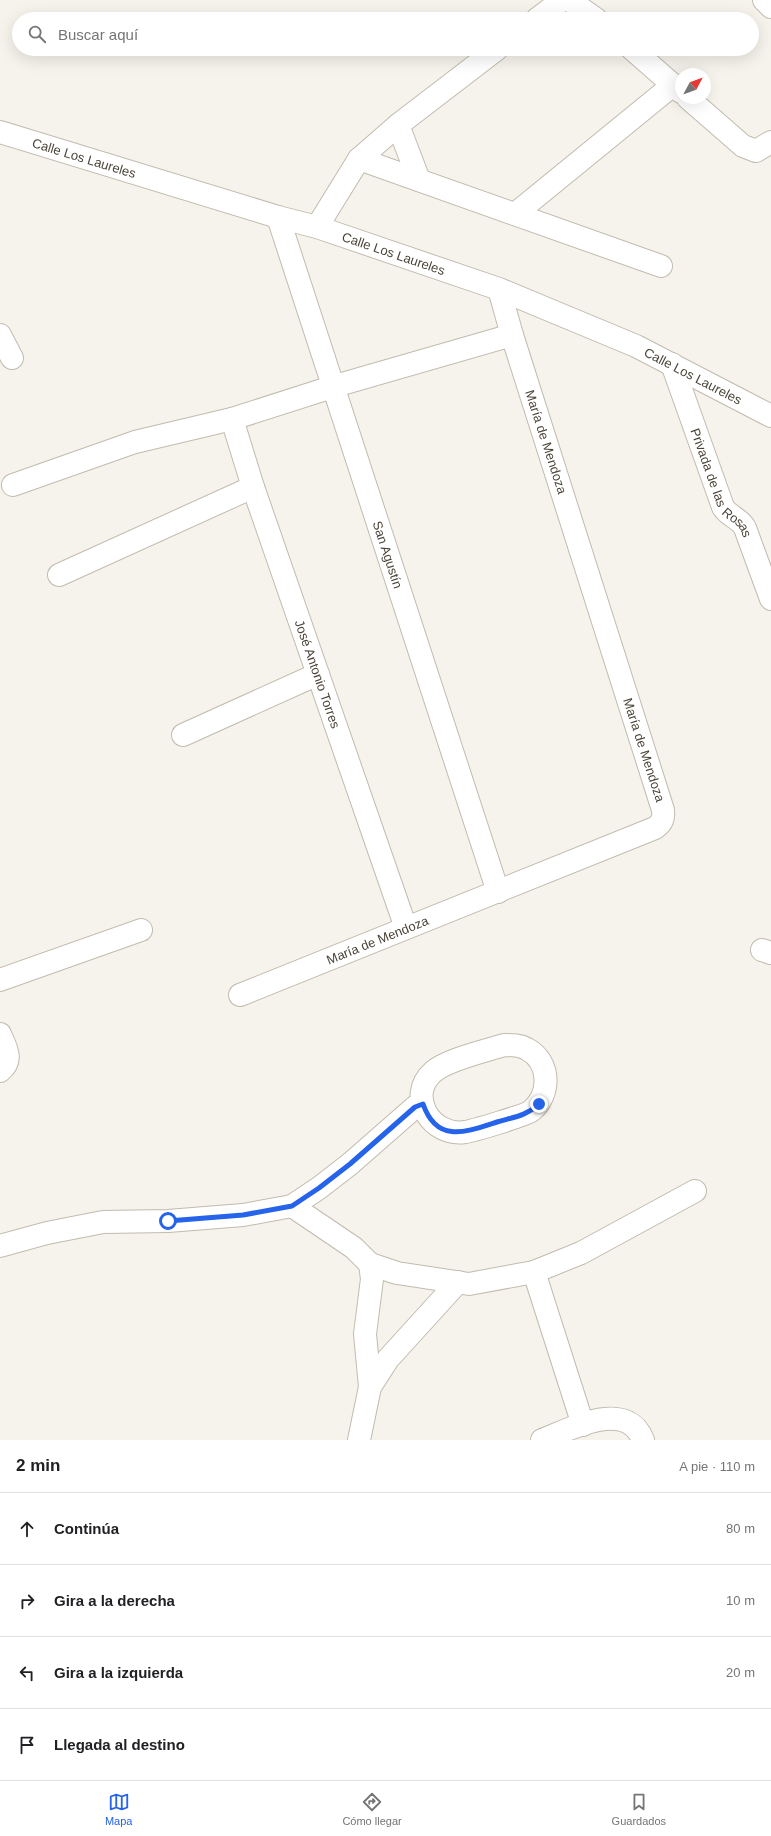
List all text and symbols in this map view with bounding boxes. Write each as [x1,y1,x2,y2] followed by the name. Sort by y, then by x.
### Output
[12,12,759,56] search box
[26,23,48,45] icon: search
[58,26,138,43] text: Buscar aquí
[675,68,711,104] north arrow
[30,135,138,181] street label: Calle Los Laureles
[340,229,448,278] street label: Calle Los Laureles
[642,344,745,407] street label: Calle Los Laureles
[522,388,570,497] street label: María de Mendoza
[688,426,755,539] street label: Privada de las Rosas
[370,519,406,590] street label: San Agustín
[292,618,344,731] street label: José Antonio Torres
[620,696,668,805] street label: María de Mendoza
[324,912,431,967] street label: María de Mendoza
[530,1095,548,1113] route end
[159,1212,177,1230] route start
[16,1456,60,1475] text: 2 min
[679,1459,755,1474] text: A pie · 110 m
[16,1518,38,1540] icon: ahead
[54,1520,119,1537] text: Continúa
[726,1521,755,1536] text: 80 m
[16,1590,38,1612] icon: right
[54,1592,175,1609] text: Gira a la derecha
[726,1593,755,1608] text: 10 m
[16,1662,38,1684] icon: left
[54,1664,183,1681] text: Gira a la izquierda
[726,1665,755,1680] text: 20 m
[16,1734,38,1756] icon: arrive
[54,1736,185,1753] text: Llegada al destino
[105,1791,132,1827] tab: Mapa
[342,1791,402,1827] tab: Cómo llegar
[612,1791,666,1827] tab: Guardados

